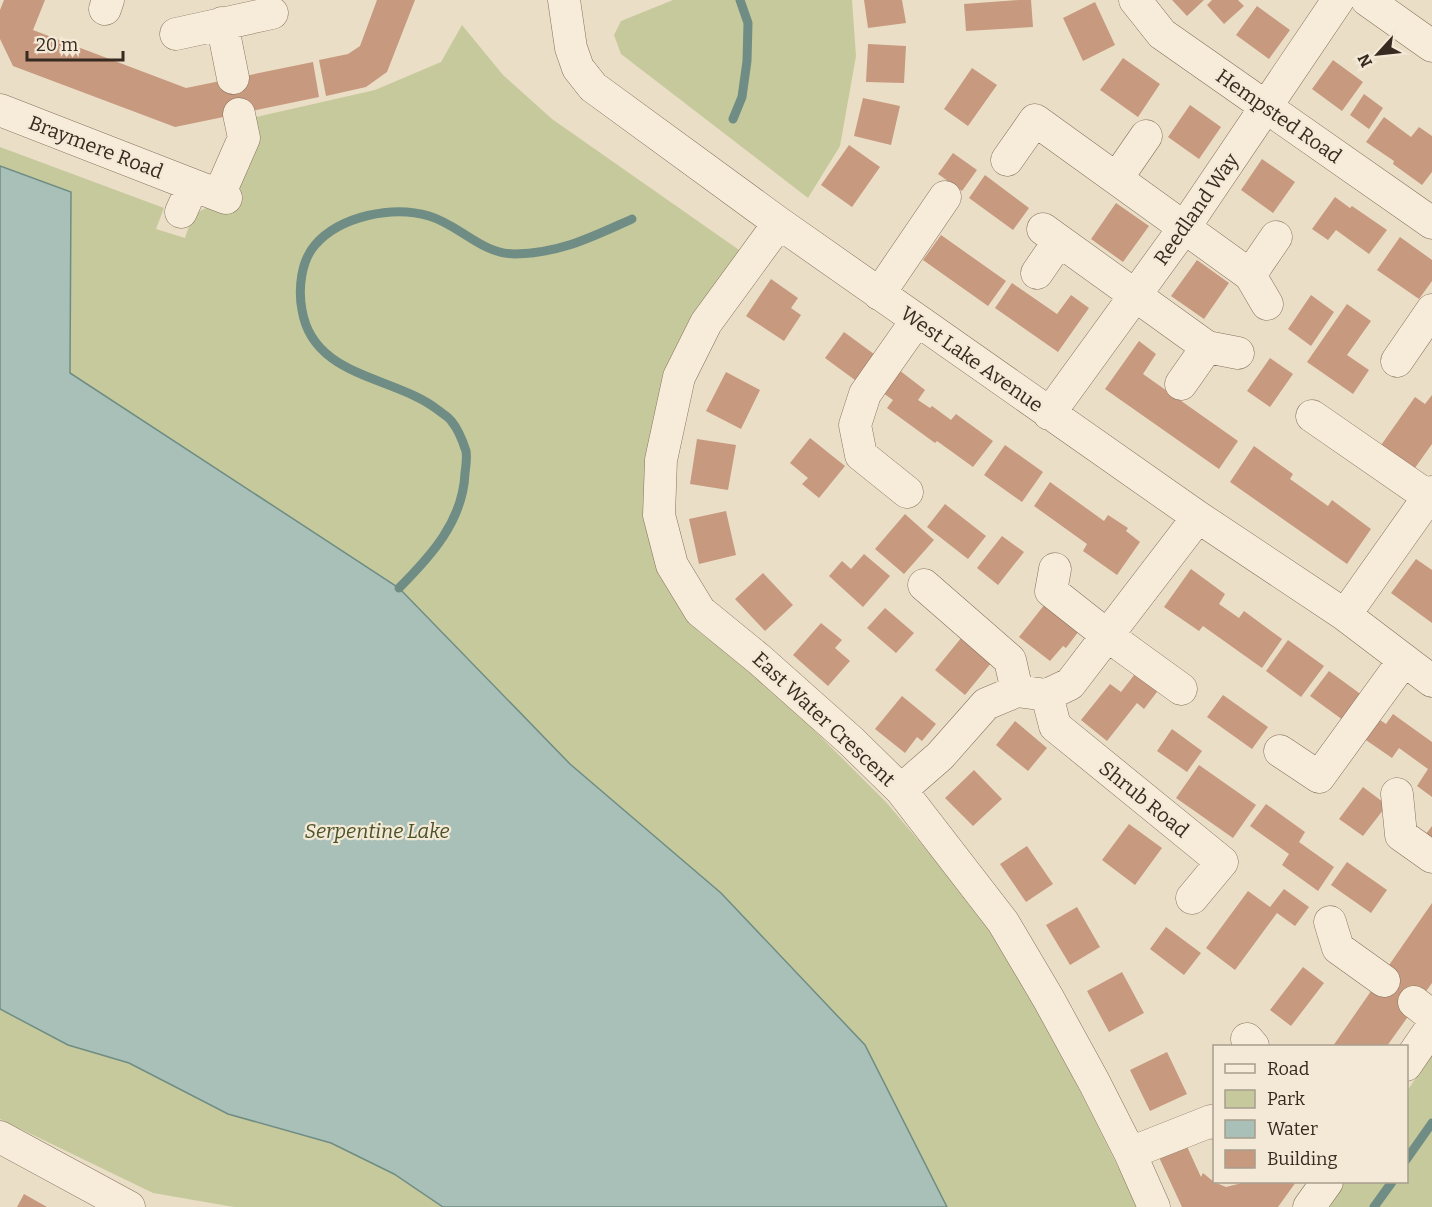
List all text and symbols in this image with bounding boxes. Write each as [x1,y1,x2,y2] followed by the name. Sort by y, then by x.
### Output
[27,24,123,62] scale bar
[1348,24,1408,84] north arrow
[36,34,78,56] text: 20 m
[1354,51,1376,70] text: N
[1212,64,1347,168] street label: Hempsted Road
[25,110,167,184] street label: Braymere Road
[1149,148,1244,270] street label: Reedland Way
[896,301,1048,417] street label: West Lake Avenue
[748,647,900,791] street label: East Water Crescent
[1094,756,1194,842] street label: Shrub Road
[305,819,449,843] park label: Serpentine Lake
[1213,1045,1408,1183] legend
[1267,1058,1310,1080] text: Road
[1267,1088,1306,1110] text: Park
[1267,1118,1318,1140] text: Water
[1267,1148,1338,1170] text: Building

